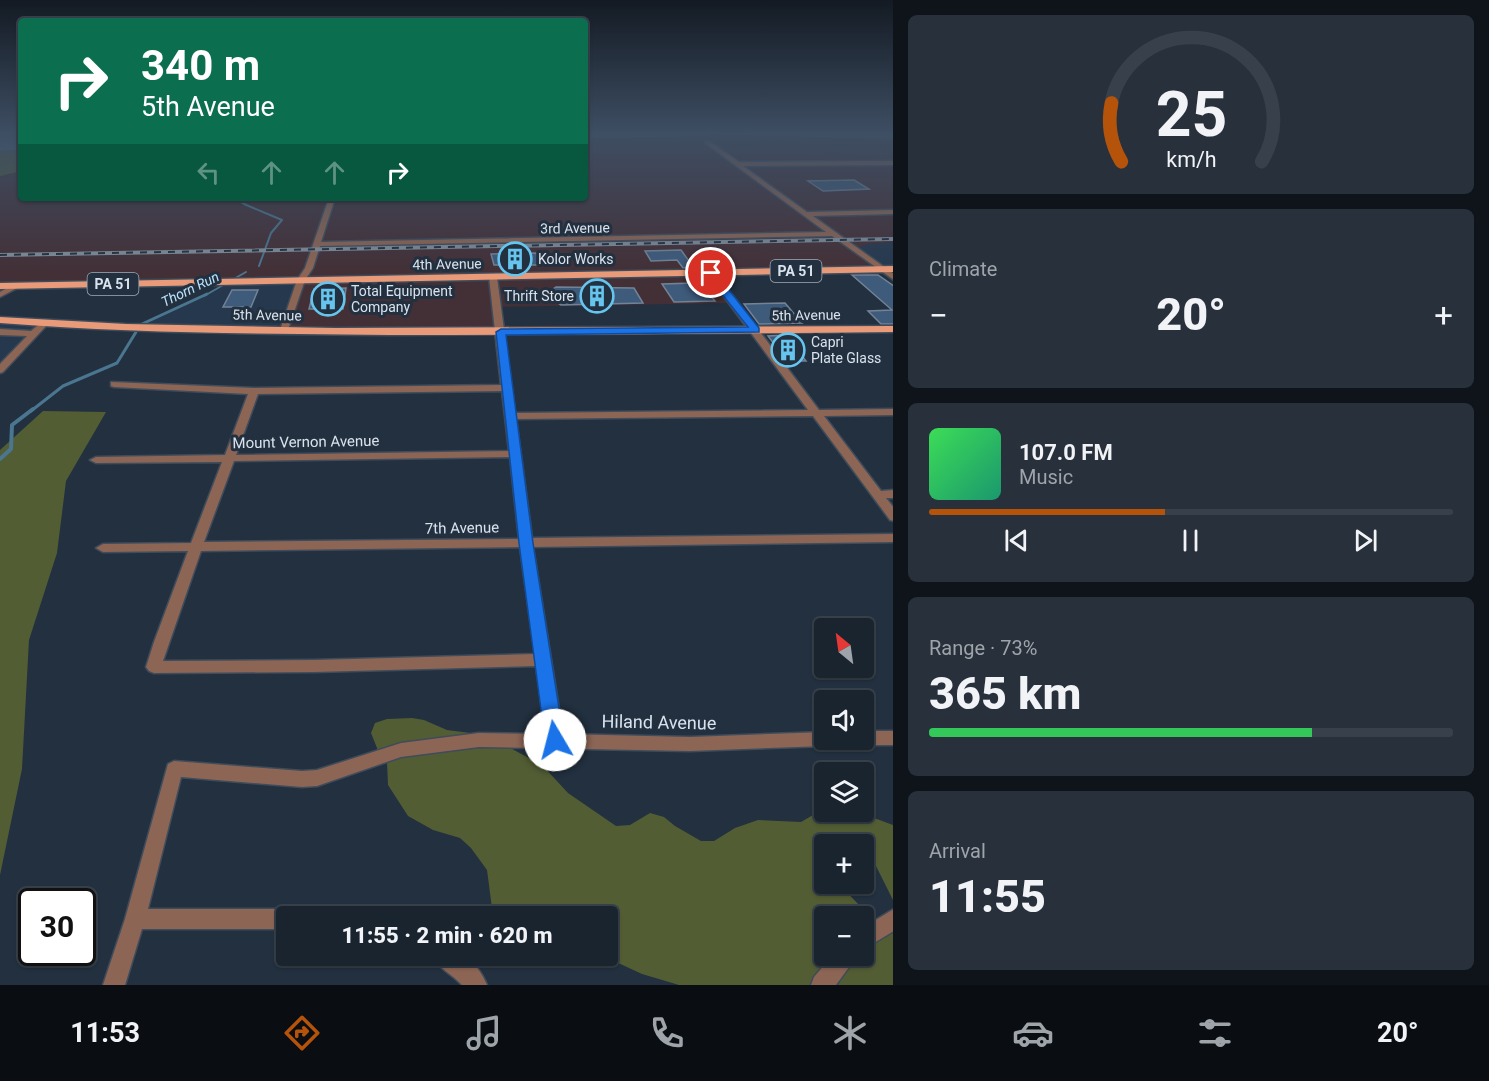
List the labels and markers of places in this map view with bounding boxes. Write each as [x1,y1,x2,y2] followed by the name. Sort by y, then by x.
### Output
[497,241,533,277] building icon: Kolor Works
[685,247,736,298] pin
[538,251,613,267] place label: Kolor Works
[579,278,615,314] building icon: Thrift Store
[310,281,346,317] building icon: Total Equipment Company
[351,283,453,315] place label: Total Equipment Company
[504,288,574,304] place label: Thrift Store
[770,332,806,368] building icon: Capri Plate Glass
[811,334,881,366] place label: Capri Plate Glass

